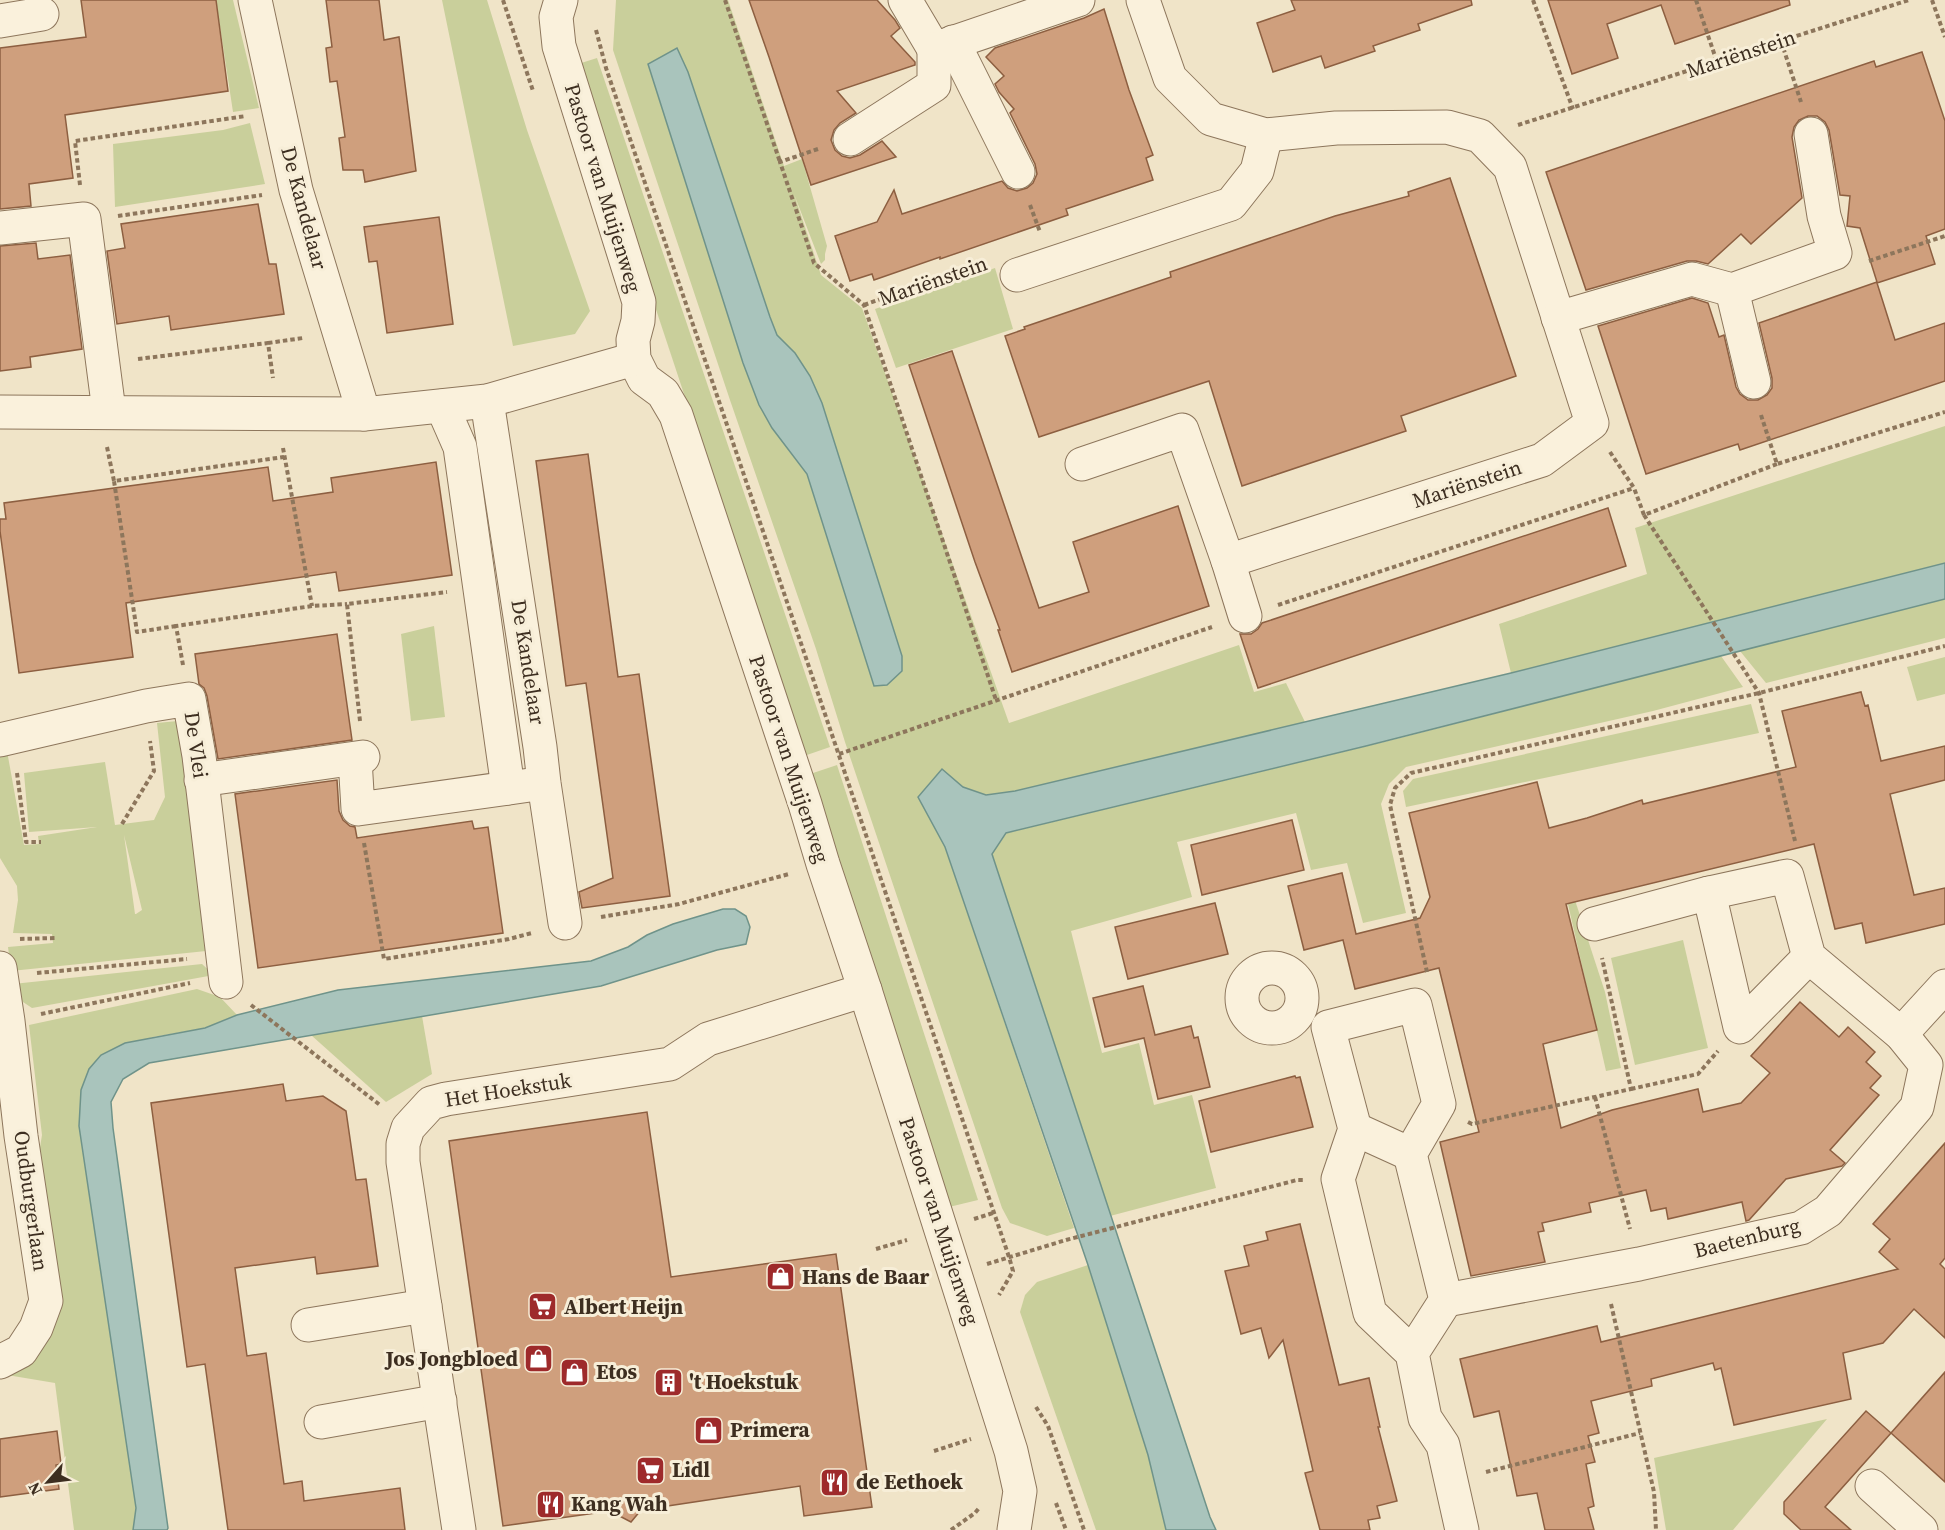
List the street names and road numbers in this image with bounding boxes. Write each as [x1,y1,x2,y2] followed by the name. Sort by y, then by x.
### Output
[1682,22,1799,85] street label: Mariënstein
[558,80,649,296] street label: Pastoor van Muijenweg
[274,143,335,273] street label: De Kandelaar
[875,248,991,313] street label: Mariënstein
[1408,452,1525,515] street label: Mariënstein
[504,597,553,727] street label: De Kandelaar
[742,651,837,867] street label: Pastoor van Muijenweg
[177,710,216,780] street label: De Vlei
[443,1065,574,1114] street label: Het Hoekstuk
[892,1113,987,1329] street label: Pastoor van Muijenweg
[7,1129,56,1273] street label: Oudburgerlaan
[1691,1210,1803,1265] street label: Baetenburg

